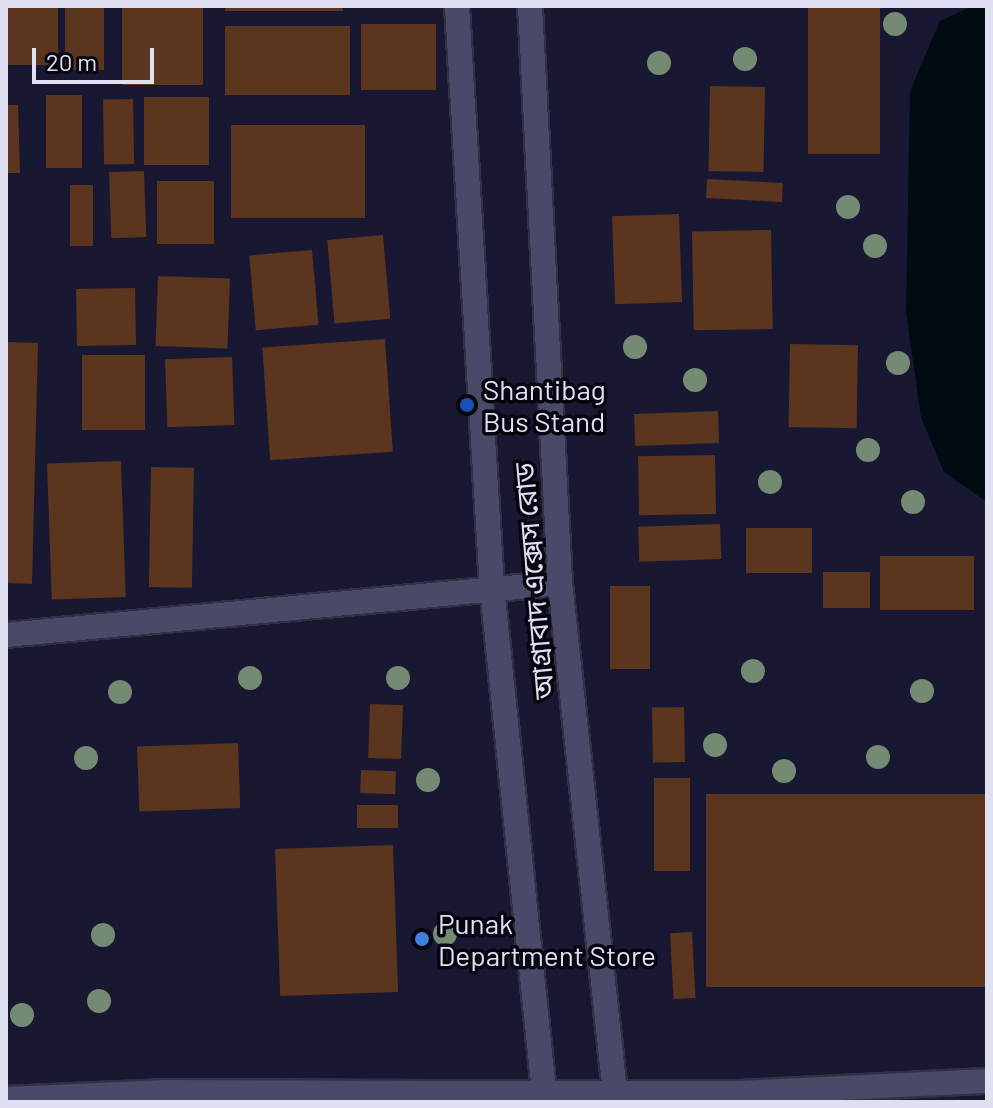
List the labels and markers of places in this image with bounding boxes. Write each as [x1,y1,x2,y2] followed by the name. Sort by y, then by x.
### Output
[483,372,606,438] place label: Shantibag Bus Stand
[458,396,476,414] marker: Shantibag Bus Stand
[438,906,656,972] place label: Punak Department Store
[413,930,431,948] marker: Punak Department Store

